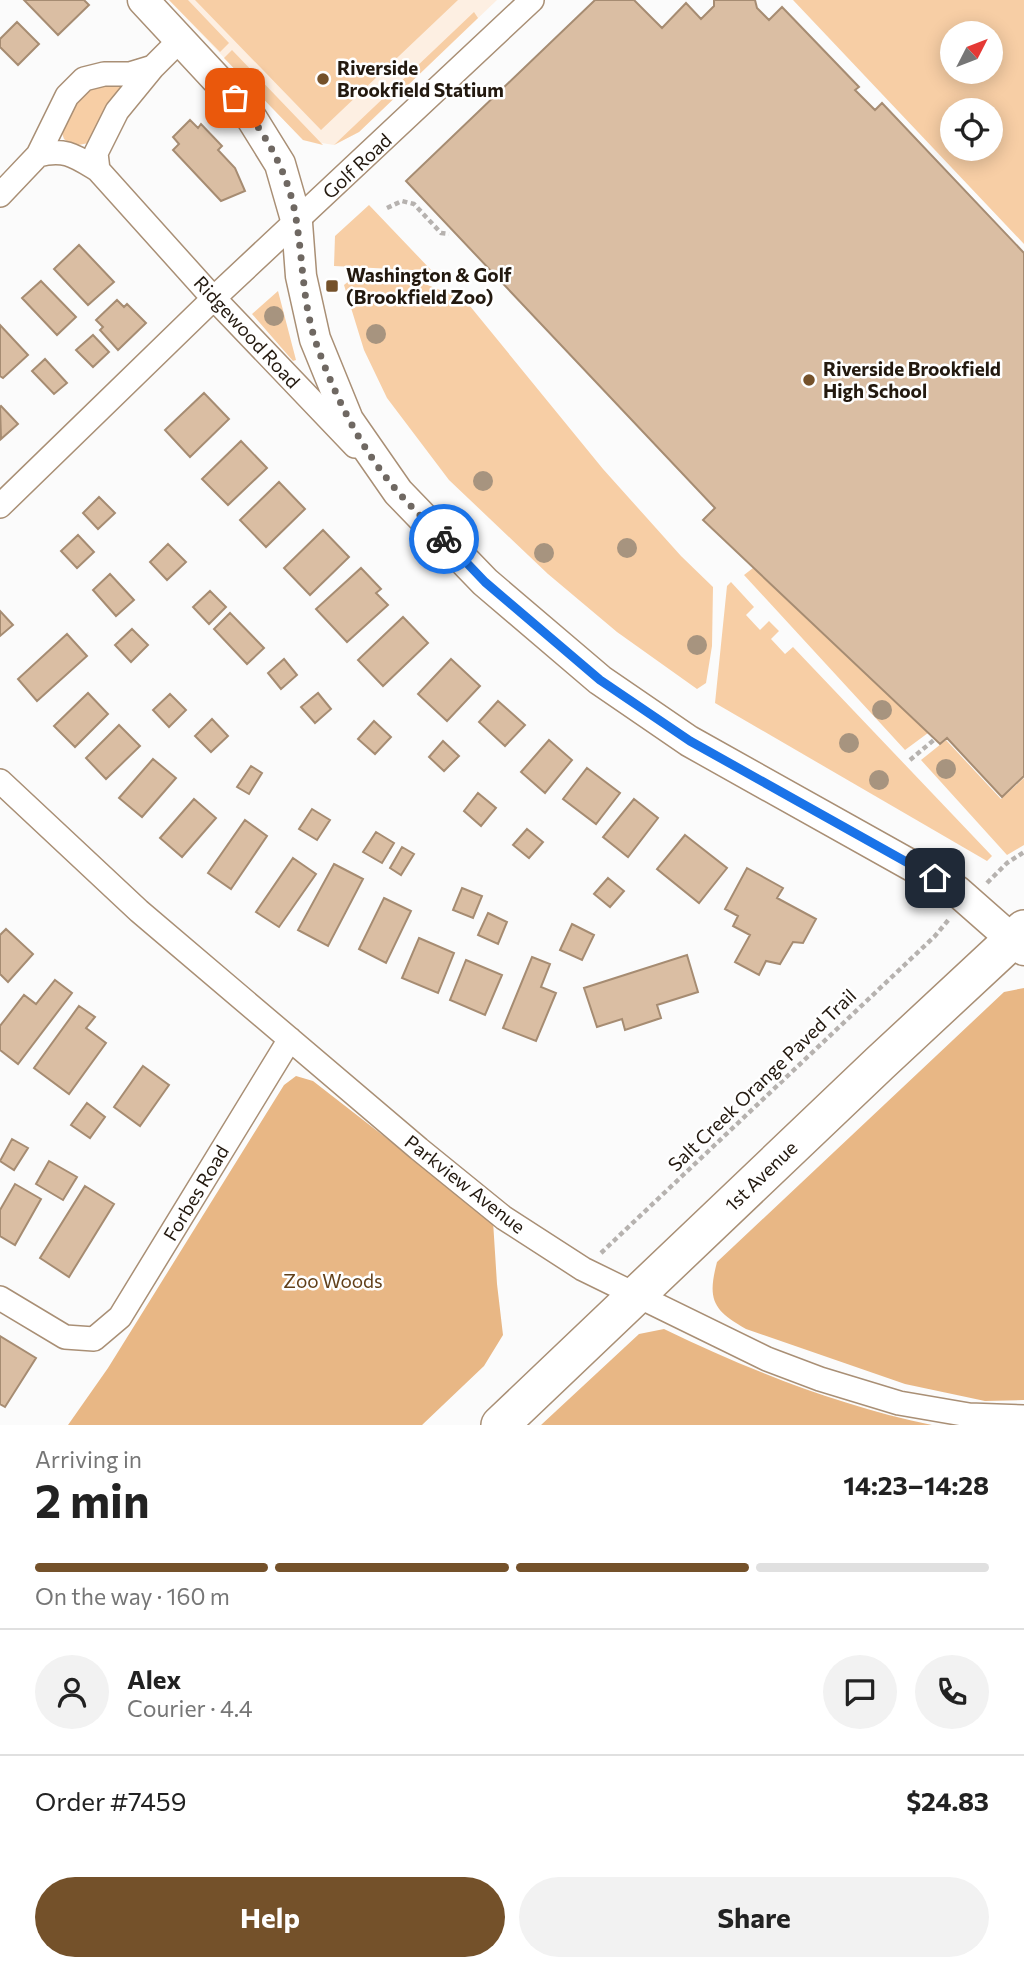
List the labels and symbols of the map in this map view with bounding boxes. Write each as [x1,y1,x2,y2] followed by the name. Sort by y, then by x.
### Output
[940,21,1003,84] north arrow
[337,56,504,101] place label: Riverside Brookfield Statium
[205,68,265,128] pin
[315,71,331,87] marker: Riverside Brookfield Statium
[318,128,396,203] street label: Golf Road
[346,263,512,308] place label: Washington & Golf (Brookfield Zoo)
[189,271,305,393] street label: Ridgewood Road
[324,278,340,294] marker: Washington & Golf (Brookfield Zoo)
[823,357,1001,402] place label: Riverside Brookfield High School
[801,372,817,388] marker: Riverside Brookfield High School
[409,504,479,574] courier
[905,848,965,908] pin
[663,984,860,1176] street label: Salt Creek Orange Paved Trail
[401,1129,530,1238] street label: Parkview Avenue
[720,1136,802,1216] street label: 1st Avenue
[158,1141,233,1245] street label: Forbes Road
[283,1269,383,1292] park label: Zoo Woods

